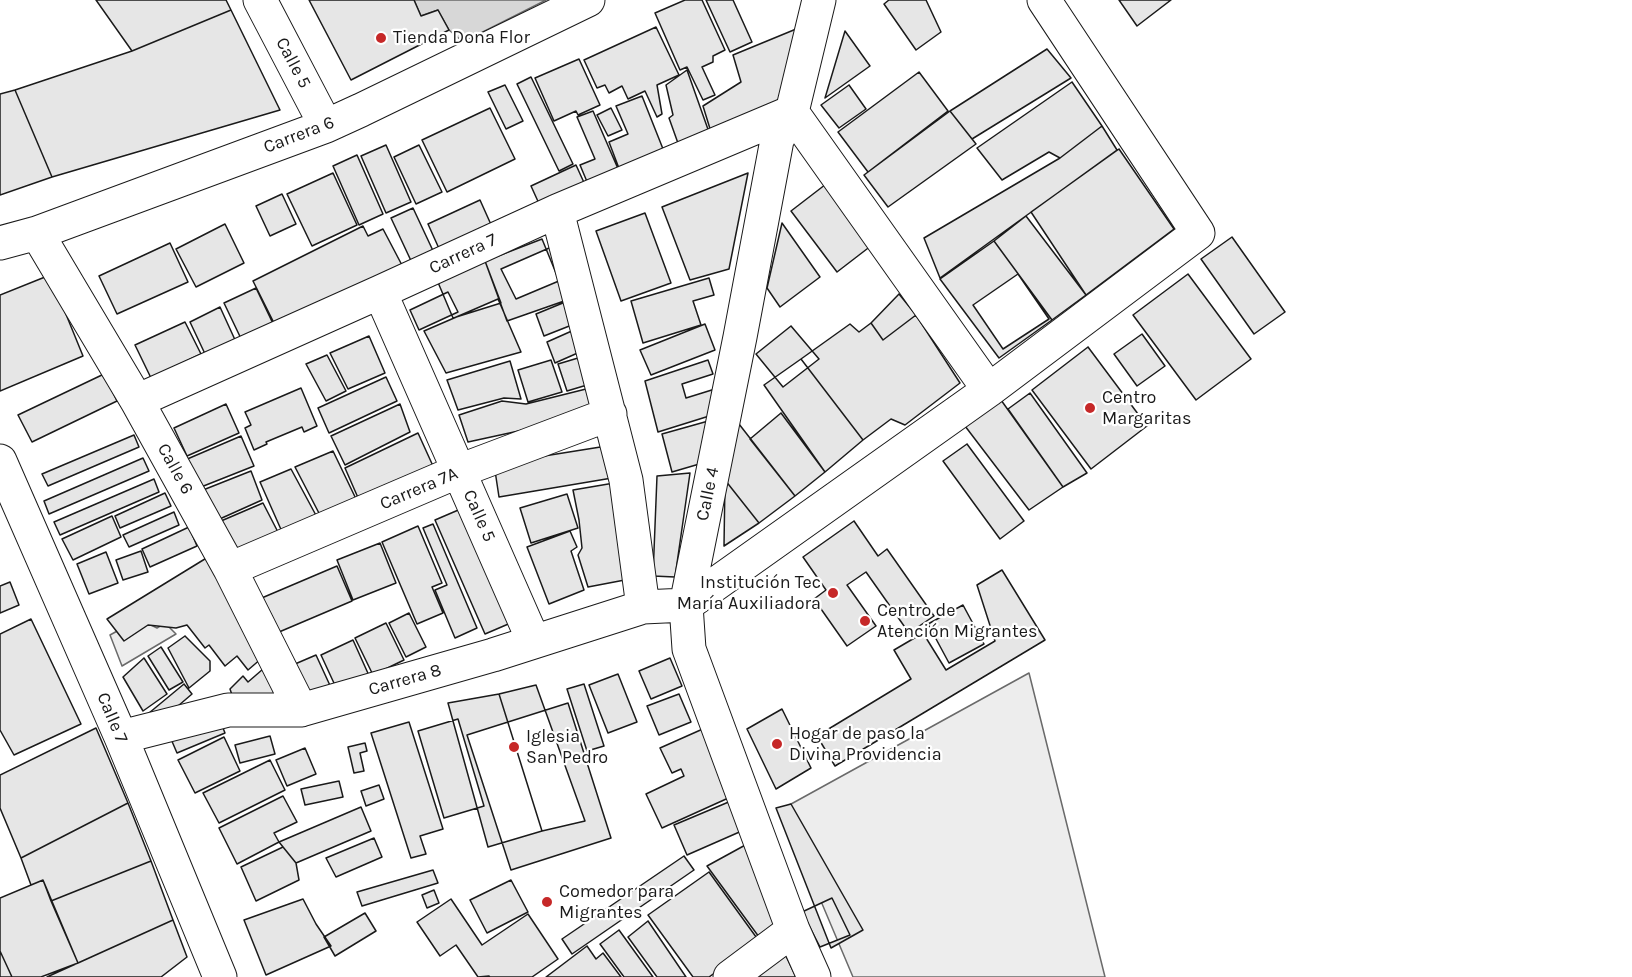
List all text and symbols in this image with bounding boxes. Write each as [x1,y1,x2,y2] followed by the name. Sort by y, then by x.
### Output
[393,27,530,49] place label: Tienda Dona Flor
[374,31,388,45] marker: Tienda Dona Flor
[271,34,315,92] street label: Calle 5
[260,112,338,158] street label: Carrera 6
[426,229,500,279] street label: Carrera 7
[1102,387,1191,430] place label: Centro Margaritas
[1083,401,1097,415] marker: Centro Margaritas
[152,440,198,498] street label: Calle 6
[377,463,461,515] street label: Carrera 7A
[692,465,724,523] street label: Calle 4
[458,487,500,545] street label: Calle 5
[677,572,821,614] place label: Institución Tec María Auxiliadora
[826,586,840,600] marker: Institución Tec María Auxiliadora
[877,600,1037,642] place label: Centro de Atención Migrantes
[858,614,872,628] marker: Centro de Atención Migrantes
[366,659,444,701] street label: Carrera 8
[92,689,132,747] street label: Calle 7
[789,723,942,766] place label: Hogar de paso la Divina Providencia
[526,726,608,768] place label: Iglesia San Pedro
[770,737,784,751] marker: Hogar de paso la Divina Providencia
[507,740,521,754] marker: Iglesia San Pedro
[559,881,674,924] place label: Comedor para Migrantes
[540,895,554,909] marker: Comedor para Migrantes

